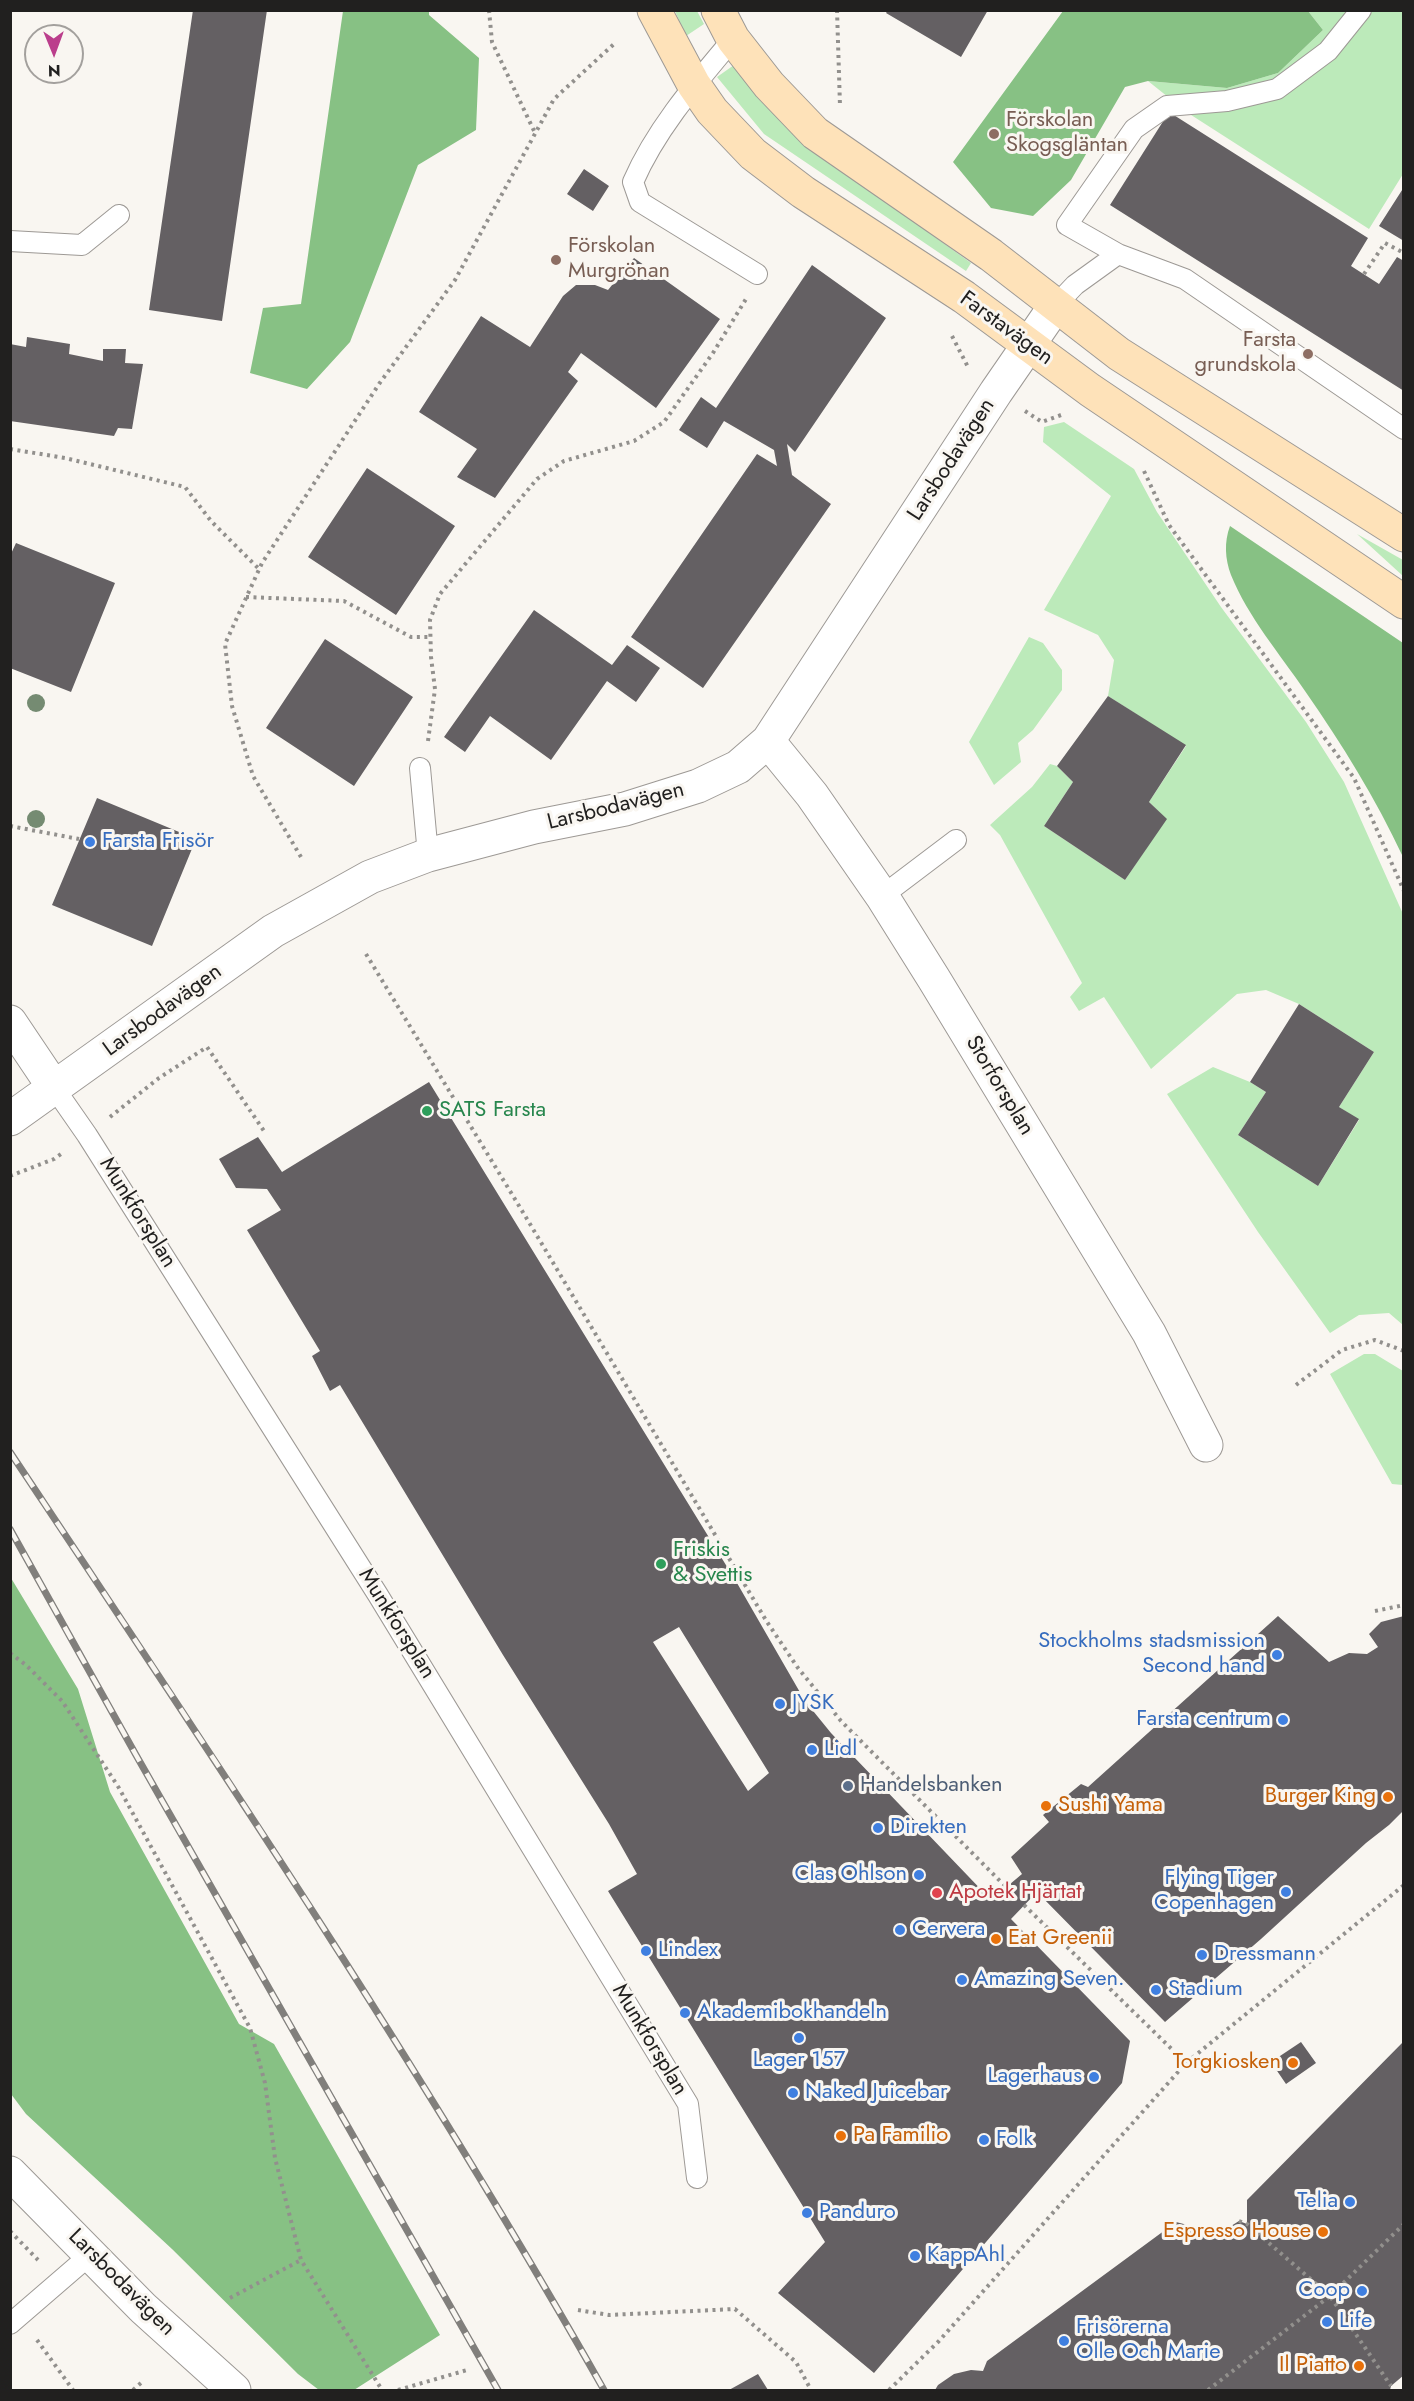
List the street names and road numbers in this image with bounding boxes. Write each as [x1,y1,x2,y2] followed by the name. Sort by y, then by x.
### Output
[954,286,1058,372] street label: Farstavägen
[903,394,1001,526] street label: Larsbodavägen
[545,777,687,837] street label: Larsbodavägen
[99,959,227,1063] street label: Larsbodavägen
[959,1031,1039,1141] street label: Storforsplan
[93,1153,181,1273] street label: Munkforsplan
[352,1564,440,1684] street label: Munkforsplan
[605,1980,693,2100] street label: Munkforsplan
[62,2224,180,2342] street label: Larsbodavägen

